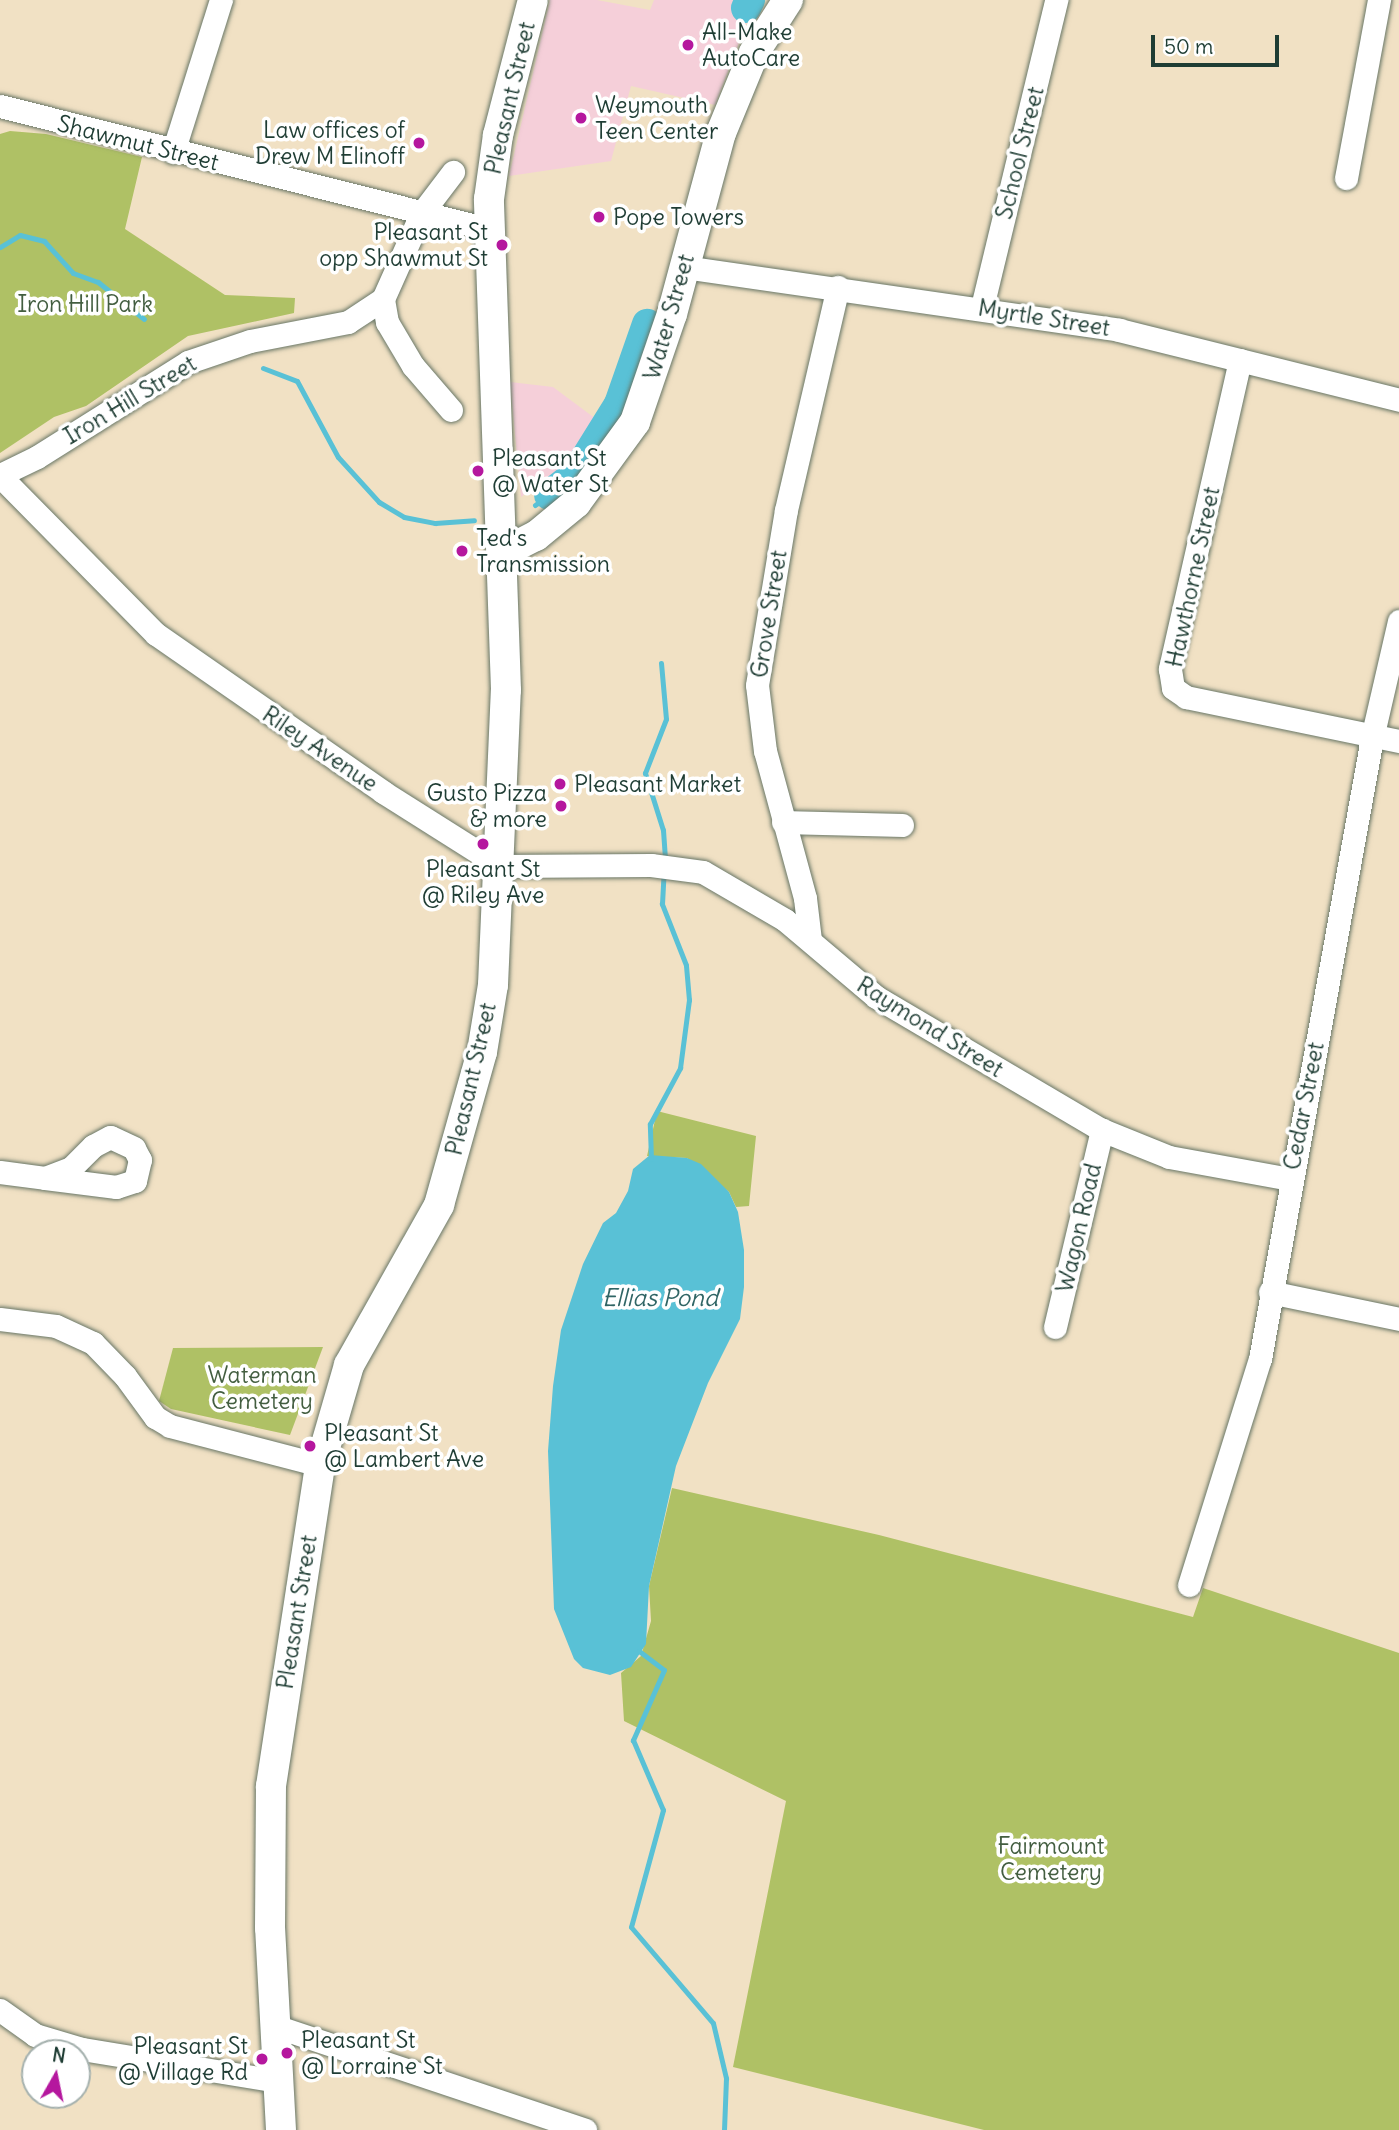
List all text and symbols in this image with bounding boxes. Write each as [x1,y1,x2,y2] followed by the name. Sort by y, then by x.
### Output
[702,18,800,72] place label: All-Make AutoCare
[479,19,541,177] street label: Pleasant Street
[1154,21,1282,65] scale bar
[1164,33,1213,60] text: 50 m
[680,37,696,53] marker: All-Make AutoCare
[990,84,1050,222] street label: School Street
[595,91,718,145] place label: Weymouth Teen Center
[54,110,222,176] street label: Shawmut Street
[573,110,589,126] marker: Weymouth Teen Center
[255,116,405,170] place label: Law offices of Drew M Elinoff
[411,135,427,151] marker: Law offices of Drew M Elinoff
[613,203,744,231] place label: Pope Towers
[591,209,607,225] marker: Pope Towers
[319,218,488,272] place label: Pleasant St opp Shawmut St
[494,237,510,253] marker: Pleasant St opp Shawmut St
[638,251,700,383] street label: Water Street
[17,290,153,318] park label: Iron Hill Park
[976,294,1112,342] street label: Myrtle Street
[59,350,201,450] street label: Iron Hill Street
[492,444,609,498] place label: Pleasant St @ Water St
[470,463,486,479] marker: Pleasant St @ Water St
[1160,484,1226,670] street label: Hawthorne Street
[476,524,610,578] place label: Ted's Transmission
[454,543,470,559] marker: Ted's Transmission
[745,548,793,680] street label: Grove Street
[257,700,383,798] street label: Riley Avenue
[574,770,741,798] place label: Pleasant Market
[552,776,568,792] marker: Pleasant Market
[426,779,547,833] place label: Gusto Pizza & more
[553,798,569,814] marker: Gusto Pizza & more
[475,836,491,852] marker: Pleasant St @ Riley Ave
[422,855,544,909] place label: Pleasant St @ Riley Ave
[852,971,1008,1083] street label: Raymond Street
[440,1000,502,1158] street label: Pleasant Street
[1278,1040,1330,1172] street label: Cedar Street
[1051,1161,1107,1295] street label: Wagon Road
[602,1284,718,1312] water label: Ellias Pond
[207,1361,317,1415] park label: Waterman Cemetery
[324,1419,484,1473] place label: Pleasant St @ Lambert Ave
[302,1438,318,1454] marker: Pleasant St @ Lambert Ave
[271,1533,323,1691] street label: Pleasant Street
[998,1832,1104,1886] park label: Fairmount Cemetery
[301,2026,443,2080] place label: Pleasant St @ Lorraine St
[118,2032,248,2086] place label: Pleasant St @ Village Rd
[21,2039,91,2109] north arrow
[51,2042,67,2068] text: N
[279,2045,295,2061] marker: Pleasant St @ Lorraine St
[254,2051,270,2067] marker: Pleasant St @ Village Rd

